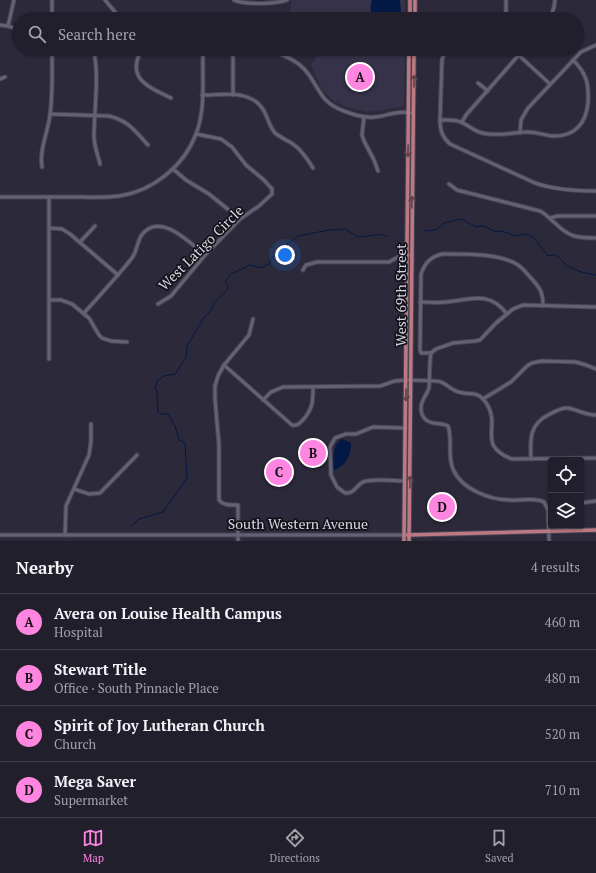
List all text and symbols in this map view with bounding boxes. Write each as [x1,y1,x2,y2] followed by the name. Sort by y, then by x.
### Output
[12,12,584,56] search box
[26,23,48,45] icon: search
[58,24,136,44] text: Search here
[347,62,373,92] pin: A
[410,75,418,88] one-way arrow
[404,144,412,157] one-way arrow
[409,196,416,209] one-way arrow
[154,201,247,294] street label: West Latigo Circle
[391,243,410,346] street label: West 69th Street
[275,245,295,265] your location
[402,388,410,401] one-way arrow
[300,438,326,468] pin: B
[266,457,292,487] pin: C
[548,457,584,529] map controls
[548,457,584,493] button: locate
[406,476,414,489] one-way arrow
[429,492,455,522] pin: D
[548,493,584,529] button: layers
[228,514,368,533] street label: South Western Avenue
[16,556,74,579] text: Nearby
[531,558,580,576] text: 4 results
[54,603,282,623] text: Avera on Louise Health Campus
[24,613,34,631] text: A
[545,613,580,631] text: 460 m
[54,623,103,641] text: Hospital
[54,659,147,679] text: Stewart Title
[25,669,33,687] text: B
[545,669,580,687] text: 480 m
[54,679,219,697] text: Office · South Pinnacle Place
[54,715,265,735] text: Spirit of Joy Lutheran Church
[25,725,33,743] text: C
[545,725,580,743] text: 520 m
[54,735,96,753] text: Church
[54,771,136,791] text: Mega Saver
[24,781,34,799] text: D
[545,781,580,799] text: 710 m
[54,791,128,809] text: Supermarket
[82,827,104,865] tab: Map
[269,827,320,865] tab: Directions
[485,827,514,865] tab: Saved

